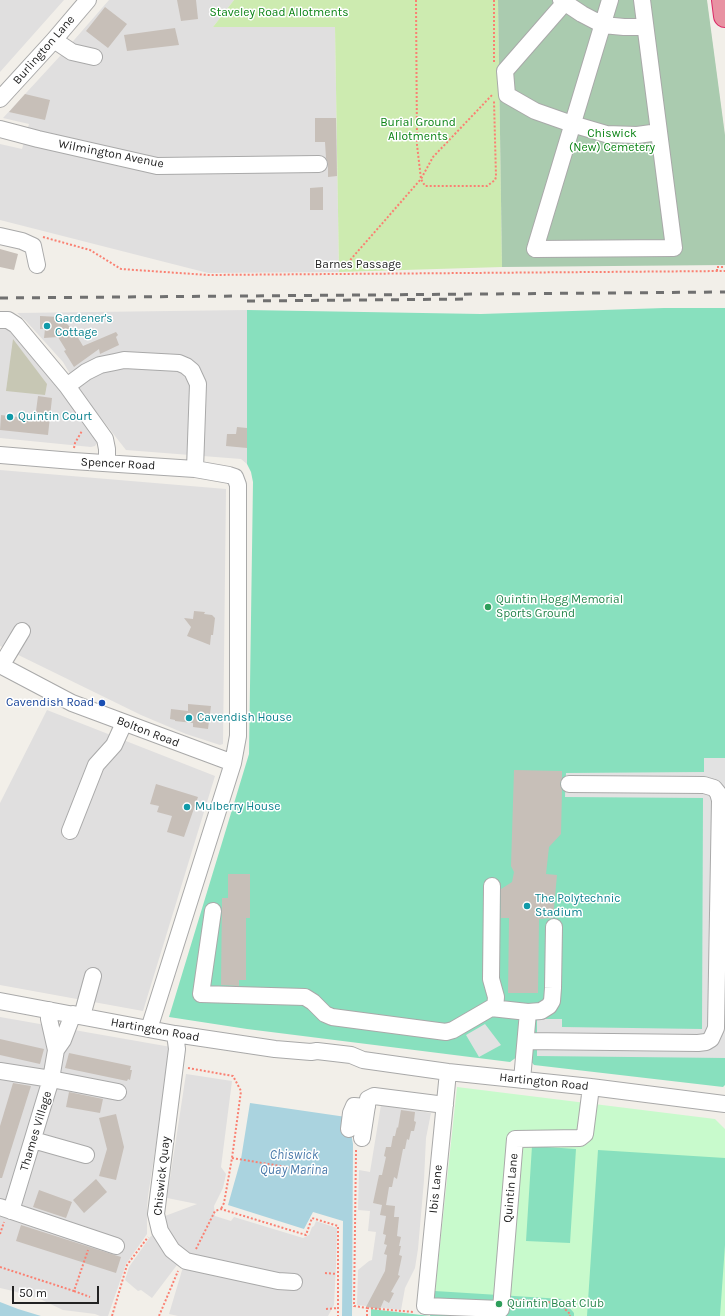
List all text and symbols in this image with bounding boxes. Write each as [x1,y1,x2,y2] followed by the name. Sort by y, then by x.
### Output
[209,6,349,20] park label: Staveley Road Allotments
[10,13,78,87] street label: Burlington Lane
[380,116,456,144] park label: Burial Ground Allotments
[569,127,655,155] park label: Chiswick (New) Cemetery
[57,137,165,171] street label: Wilmington Avenue
[315,258,401,272] street label: Barnes Passage
[55,312,113,340] place label: Gardener's Cottage
[42,321,52,331] marker: Gardener's Cottage
[18,410,92,424] place label: Quintin Court
[5,412,15,422] marker: Quintin Court
[80,455,156,473] street label: Spencer Road
[496,593,623,621] place label: Quintin Hogg Memorial Sports Ground
[483,602,493,612] marker: Quintin Hogg Memorial Sports Ground
[6,696,94,710] place label: Cavendish Road
[97,698,107,708] marker: Cavendish Road
[197,711,292,725] place label: Cavendish House
[115,713,181,751] street label: Bolton Road
[184,713,194,723] marker: Cavendish House
[195,800,280,814] place label: Mulberry House
[182,802,192,812] marker: Mulberry House
[535,892,621,920] place label: The Polytechnic Stadium
[522,901,532,911] marker: The Polytechnic Stadium
[110,1015,200,1045] street label: Hartington Road
[499,1070,589,1094] street label: Hartington Road
[17,1089,55,1173] street label: Thames Village
[151,1136,173,1216] street label: Chiswick Quay
[260,1147,328,1178] water label: Chiswick Quay Marina
[501,1153,521,1223] street label: Quintin Lane
[426,1164,446,1214] street label: Ibis Lane
[14,1278,101,1304] scale bar
[19,1286,47,1300] text: 50 m
[507,1297,604,1311] place label: Quintin Boat Club
[494,1299,504,1309] marker: Quintin Boat Club

